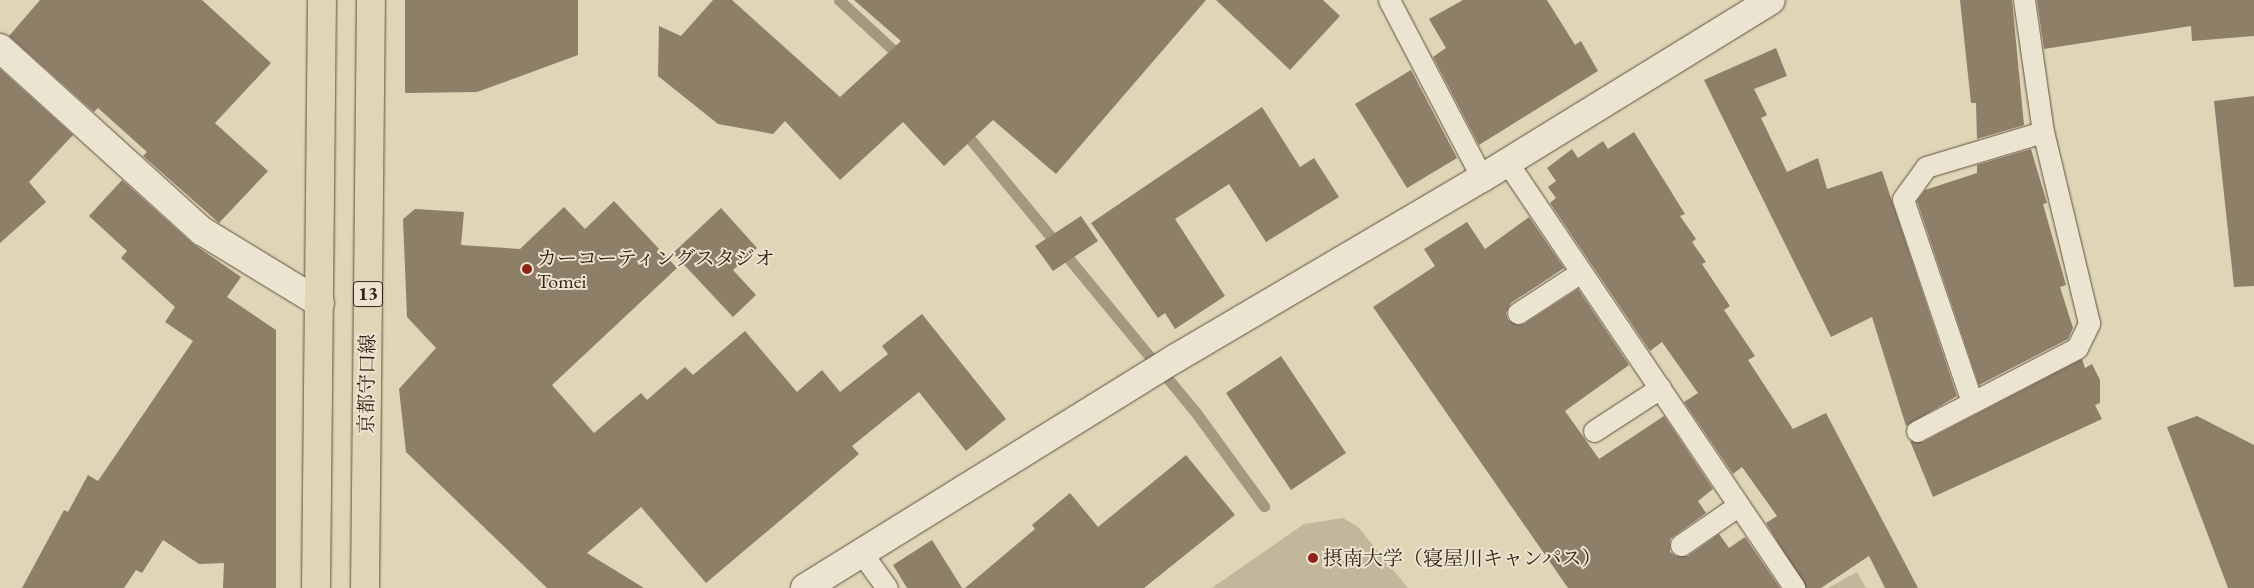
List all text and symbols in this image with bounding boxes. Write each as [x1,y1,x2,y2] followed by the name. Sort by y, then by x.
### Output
[537,246,777,293] place label: カーコーティングスタジオ Tomei
[521,263,533,275] marker: カーコーティングスタジオ Tomei
[352,278,384,310] road number: 13
[354,334,380,434] street label: 京都守口線
[1323,546,1603,570] place label: 摂南大学（寝屋川キャンパス）
[1307,552,1319,564] marker: 摂南大学（寝屋川キャンパス）

